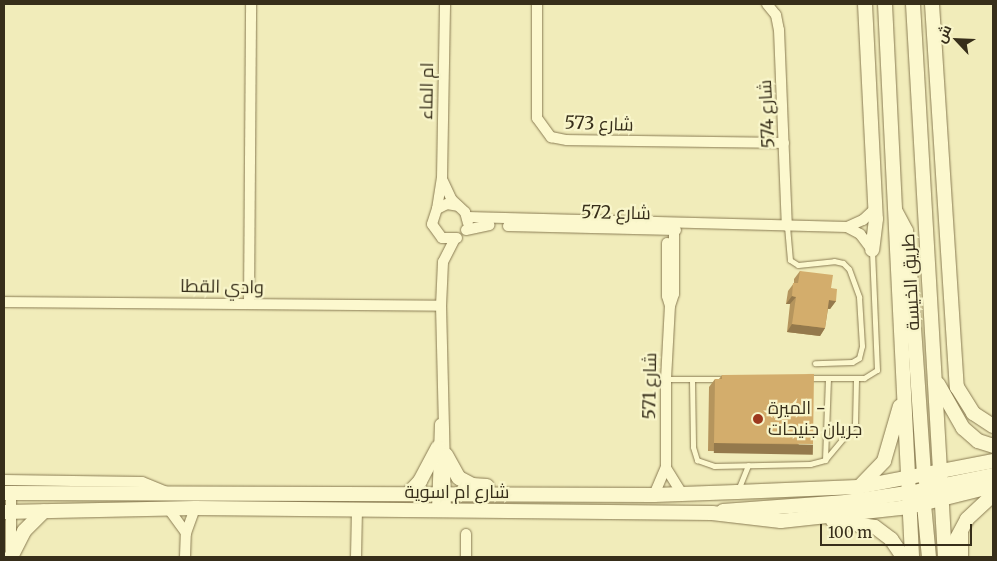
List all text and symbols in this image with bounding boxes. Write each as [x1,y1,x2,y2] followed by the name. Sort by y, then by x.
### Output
[932,15,982,65] north arrow
[931,22,955,46] text: ش
[416,62,438,120] street label: ام الماء
[754,79,780,149] street label: شارع 574
[564,112,634,136] street label: شارع 573
[581,202,651,224] street label: شارع 572
[898,233,924,331] street label: طريق الخيسة
[180,275,264,299] street label: وادي القطا
[639,352,661,420] street label: شارع 571
[768,398,862,440] place label: الميرة - جريان جنيحات
[752,413,764,425] marker: الميرة - جريان جنيحات
[405,481,509,503] street label: شارع ام اسوية
[822,514,974,546] scale bar
[828,523,872,542] text: 100 m

